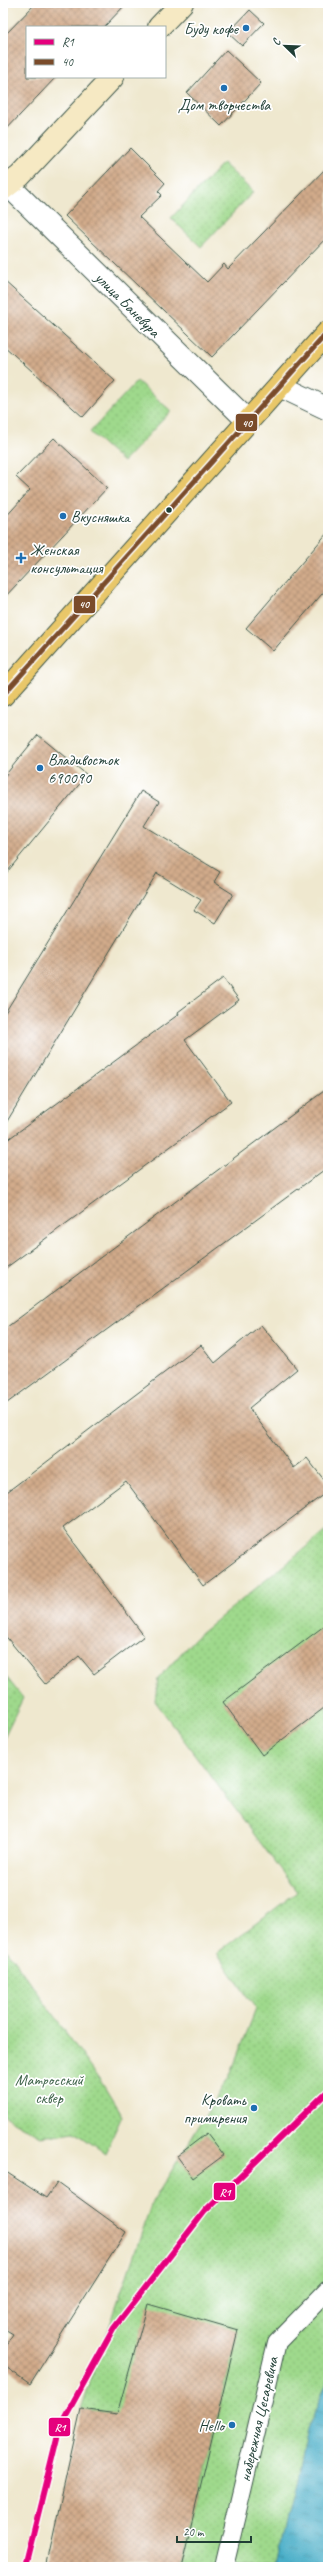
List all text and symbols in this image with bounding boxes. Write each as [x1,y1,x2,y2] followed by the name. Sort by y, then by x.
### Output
[184,19,240,39] place label: Буду кофе
[241,23,251,33] marker: Буду кофе
[26,26,166,78] legend
[265,26,305,66] north arrow
[62,34,74,50] text: R1
[268,35,284,47] text: С
[62,54,74,70] text: 40
[219,83,229,93] marker: Дом творчества
[178,95,271,115] place label: Дом творчества
[90,267,165,342] street label: улица Баневура
[235,413,258,432] line badge: 40
[242,416,253,430] text: 40
[164,505,174,515] unlabelled marker
[71,507,131,527] place label: Вкусняшка
[58,511,68,521] marker: Вкусняшка
[30,540,103,578] place label: Женская консультация
[15,552,27,564] marker: Женская консультация
[73,595,96,614] line badge: 40
[79,597,90,611] text: 40
[48,750,120,788] place label: Владивосток 690090
[35,763,45,773] marker: Владивосток 690090
[15,2070,84,2108] park label: Матросский сквер
[184,2090,247,2128] place label: Кровать примирения
[249,2103,259,2113] marker: Кровать примирения
[213,2182,236,2201] line badge: R1
[220,2185,232,2199] text: R1
[235,2354,283,2484] street label: набережная Цесаревича
[199,2416,226,2436] place label: Hello
[48,2417,71,2437] line badge: R1
[55,2420,67,2434] text: R1
[227,2420,237,2430] marker: Hello
[177,2518,251,2544] scale bar
[183,2524,205,2540] text: 20 m

